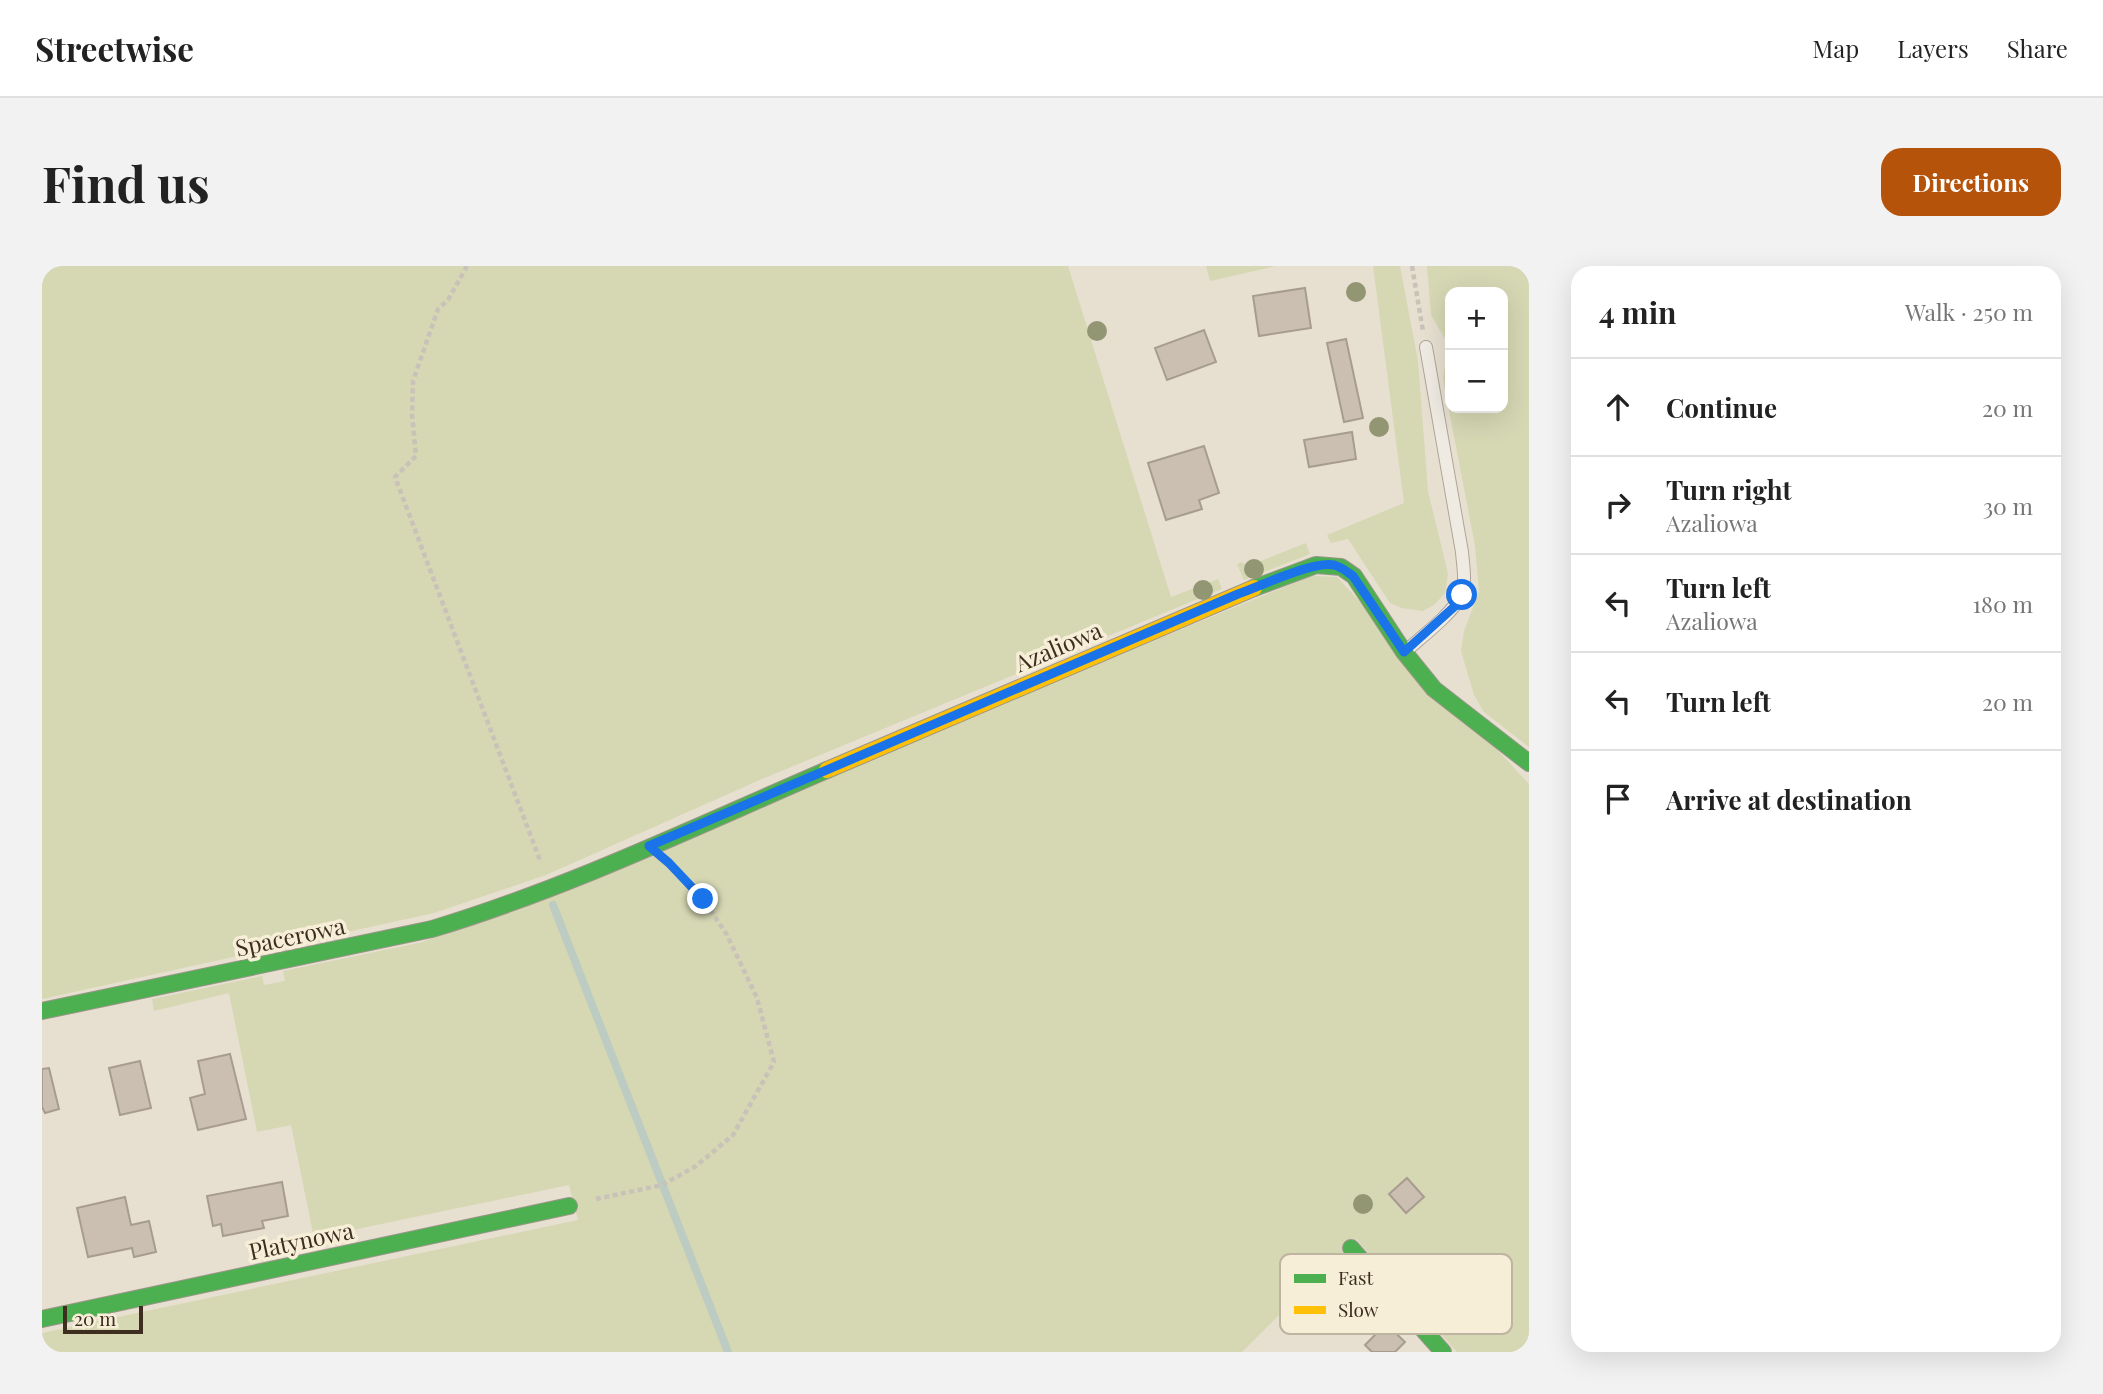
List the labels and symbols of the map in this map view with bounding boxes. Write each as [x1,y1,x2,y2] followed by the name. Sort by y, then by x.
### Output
[1446,579,1477,610] route start
[1009,614,1107,679] street label: Azaliowa
[687,883,718,914] route end
[232,909,348,963] street label: Spacerowa
[246,1214,357,1266] street label: Platynowa
[1280,1254,1512,1334] legend
[1338,1264,1374,1290] text: Fast
[1338,1296,1379,1322] text: Slow
[63,1303,144,1335] scale bar

